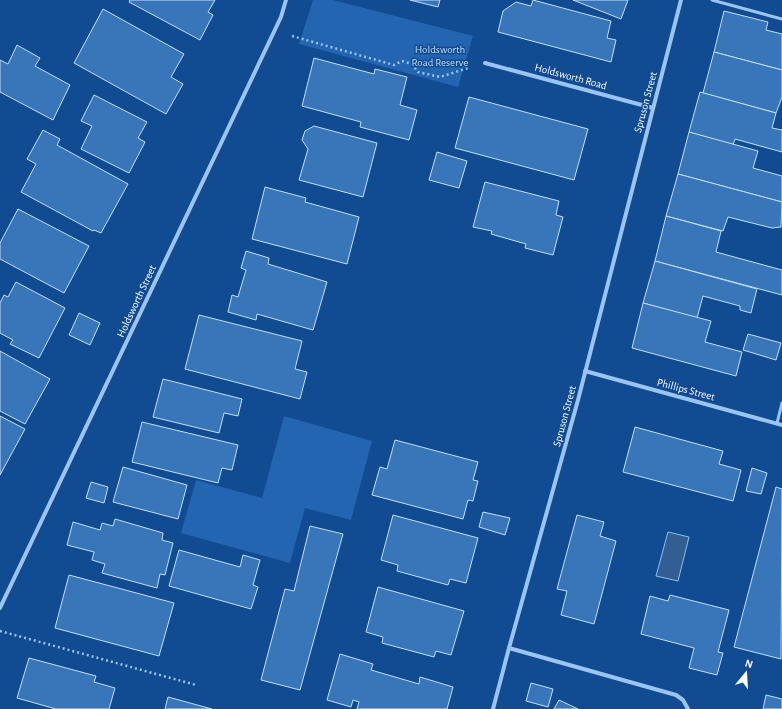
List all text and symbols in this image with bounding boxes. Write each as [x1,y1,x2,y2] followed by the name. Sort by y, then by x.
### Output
[412,44,468,68] park label: Holdsworth Road Reserve
[534,62,608,91] street label: Holdsworth Road
[632,70,659,134] street label: Spruson Street
[115,263,158,339] street label: Holdsworth Street
[656,376,717,403] street label: Phillips Street
[551,384,578,448] street label: Spruson Street
[726,653,766,693] north arrow
[744,658,754,670] text: N

